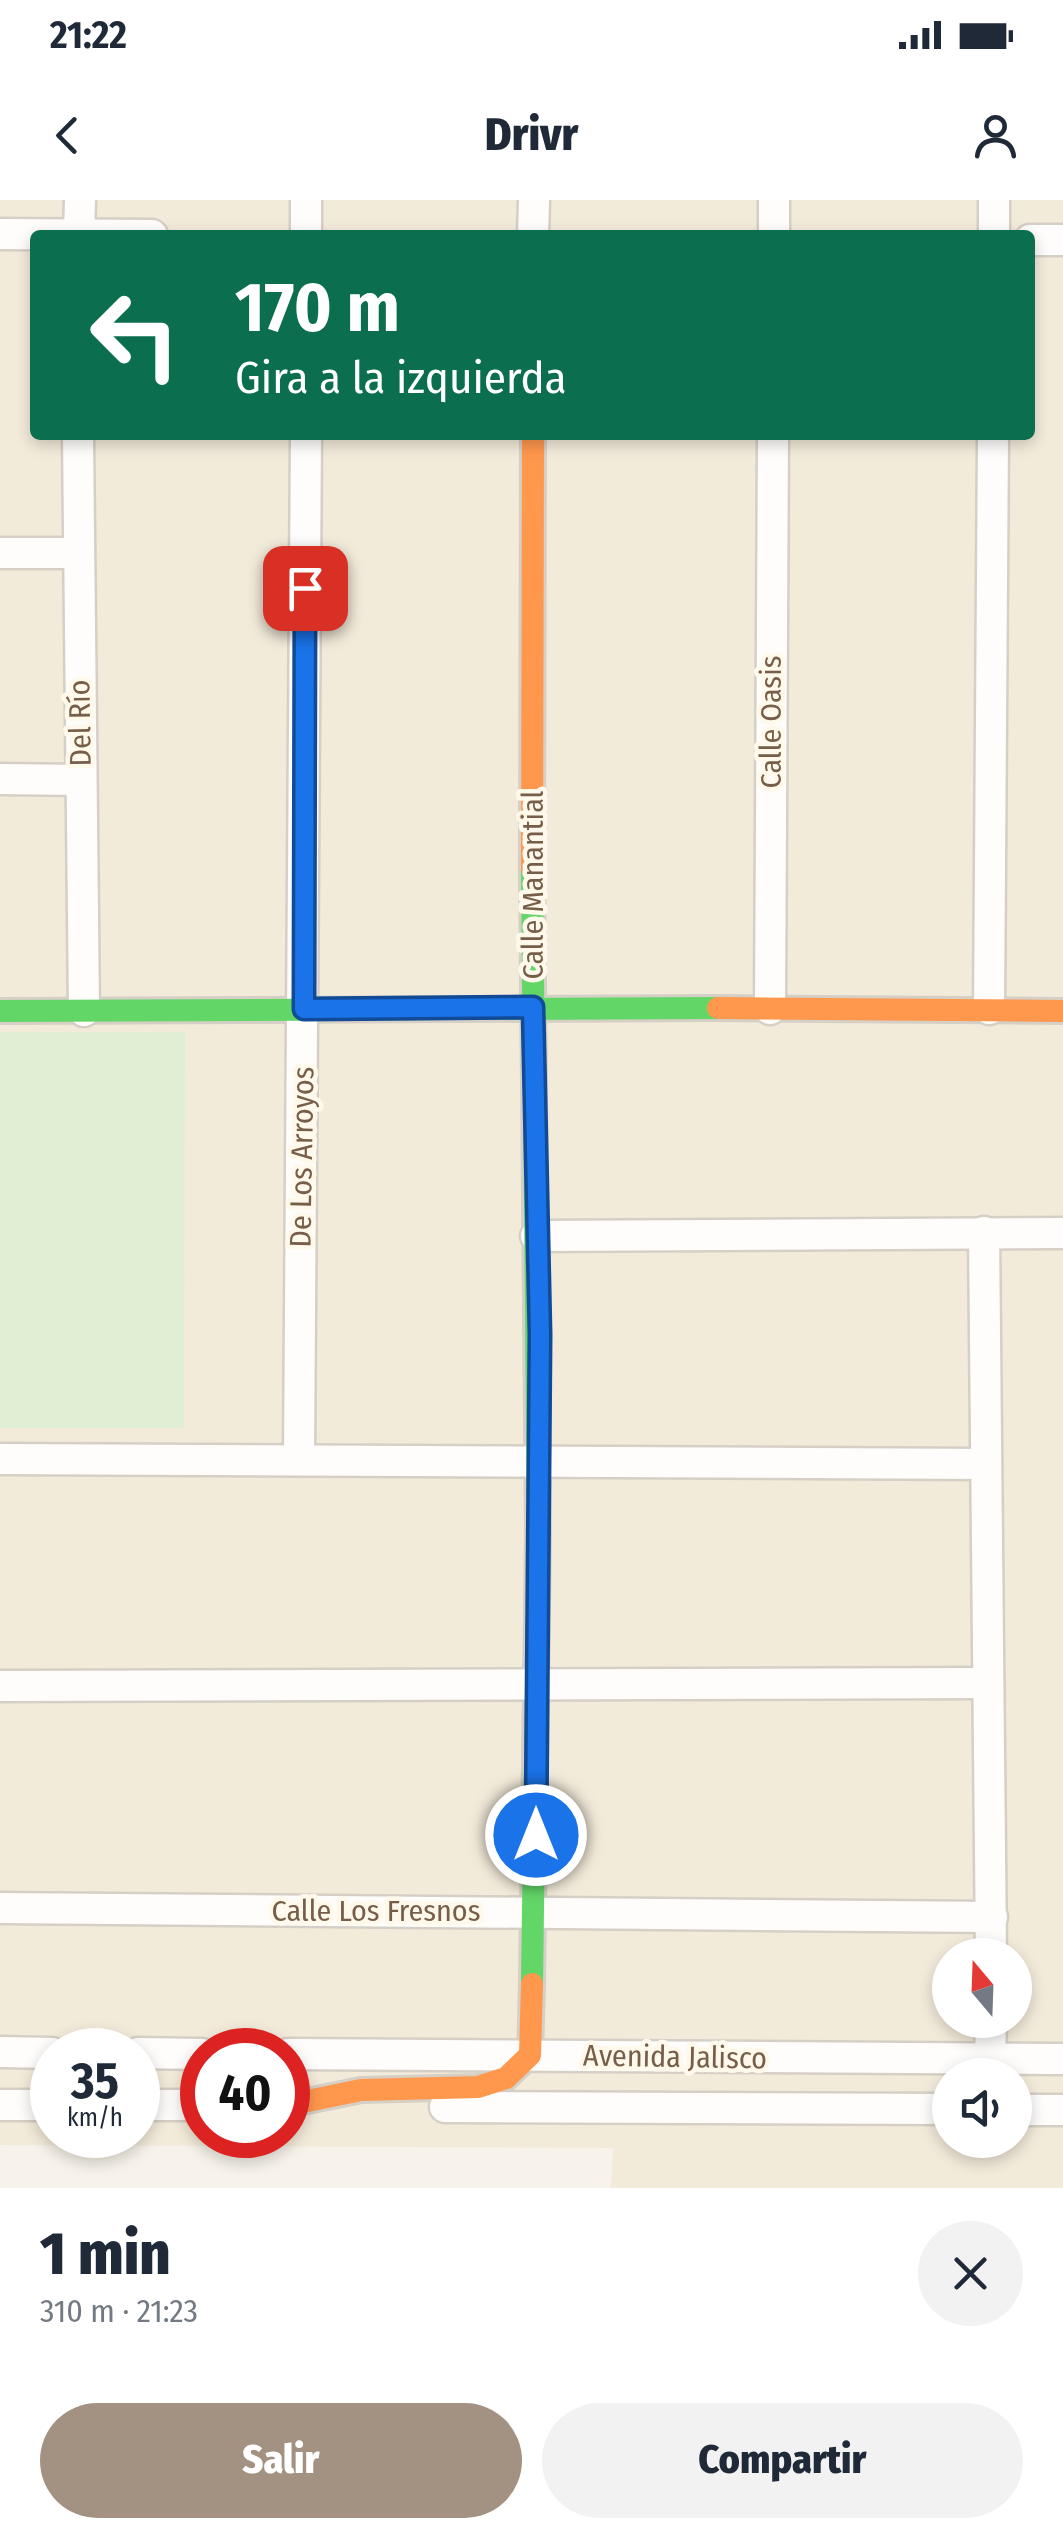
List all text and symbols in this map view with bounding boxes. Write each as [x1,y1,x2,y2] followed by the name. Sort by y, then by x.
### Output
[50,12,127,58] text: 21:22
[40,108,95,163] icon: back
[485,108,578,162] text: Drivr
[968,108,1023,163] icon: person
[235,266,400,350] text: 170 m
[70,270,200,400] icon: left
[235,351,567,405] text: Gira a la izquierda
[263,546,348,631] pin
[278,561,333,616] icon: arrive
[753,655,789,789] street label: Calle Oasis
[61,679,99,767] street label: Del Río
[515,790,551,979] street label: Calle Manantial
[282,1066,322,1248] street label: De Los Arroyos
[484,1783,588,1887] position arrow
[272,1893,480,1929] street label: Calle Los Fresnos
[932,1938,1032,2038] north arrow
[932,1938,1032,2158] map controls
[180,2028,310,2158] speed limit sign: 40
[583,2037,767,2077] street label: Avenida Jalisco
[71,2051,119,2111] text: 35
[932,2058,1032,2158] button: sound
[67,2103,123,2133] text: km/h
[40,2218,171,2290] text: 1 min
[918,2221,1023,2326] button: close
[40,2292,198,2330] text: 310 m · 21:23
[40,2403,522,2518] button: Salir
[542,2403,1023,2518] button: Compartir

